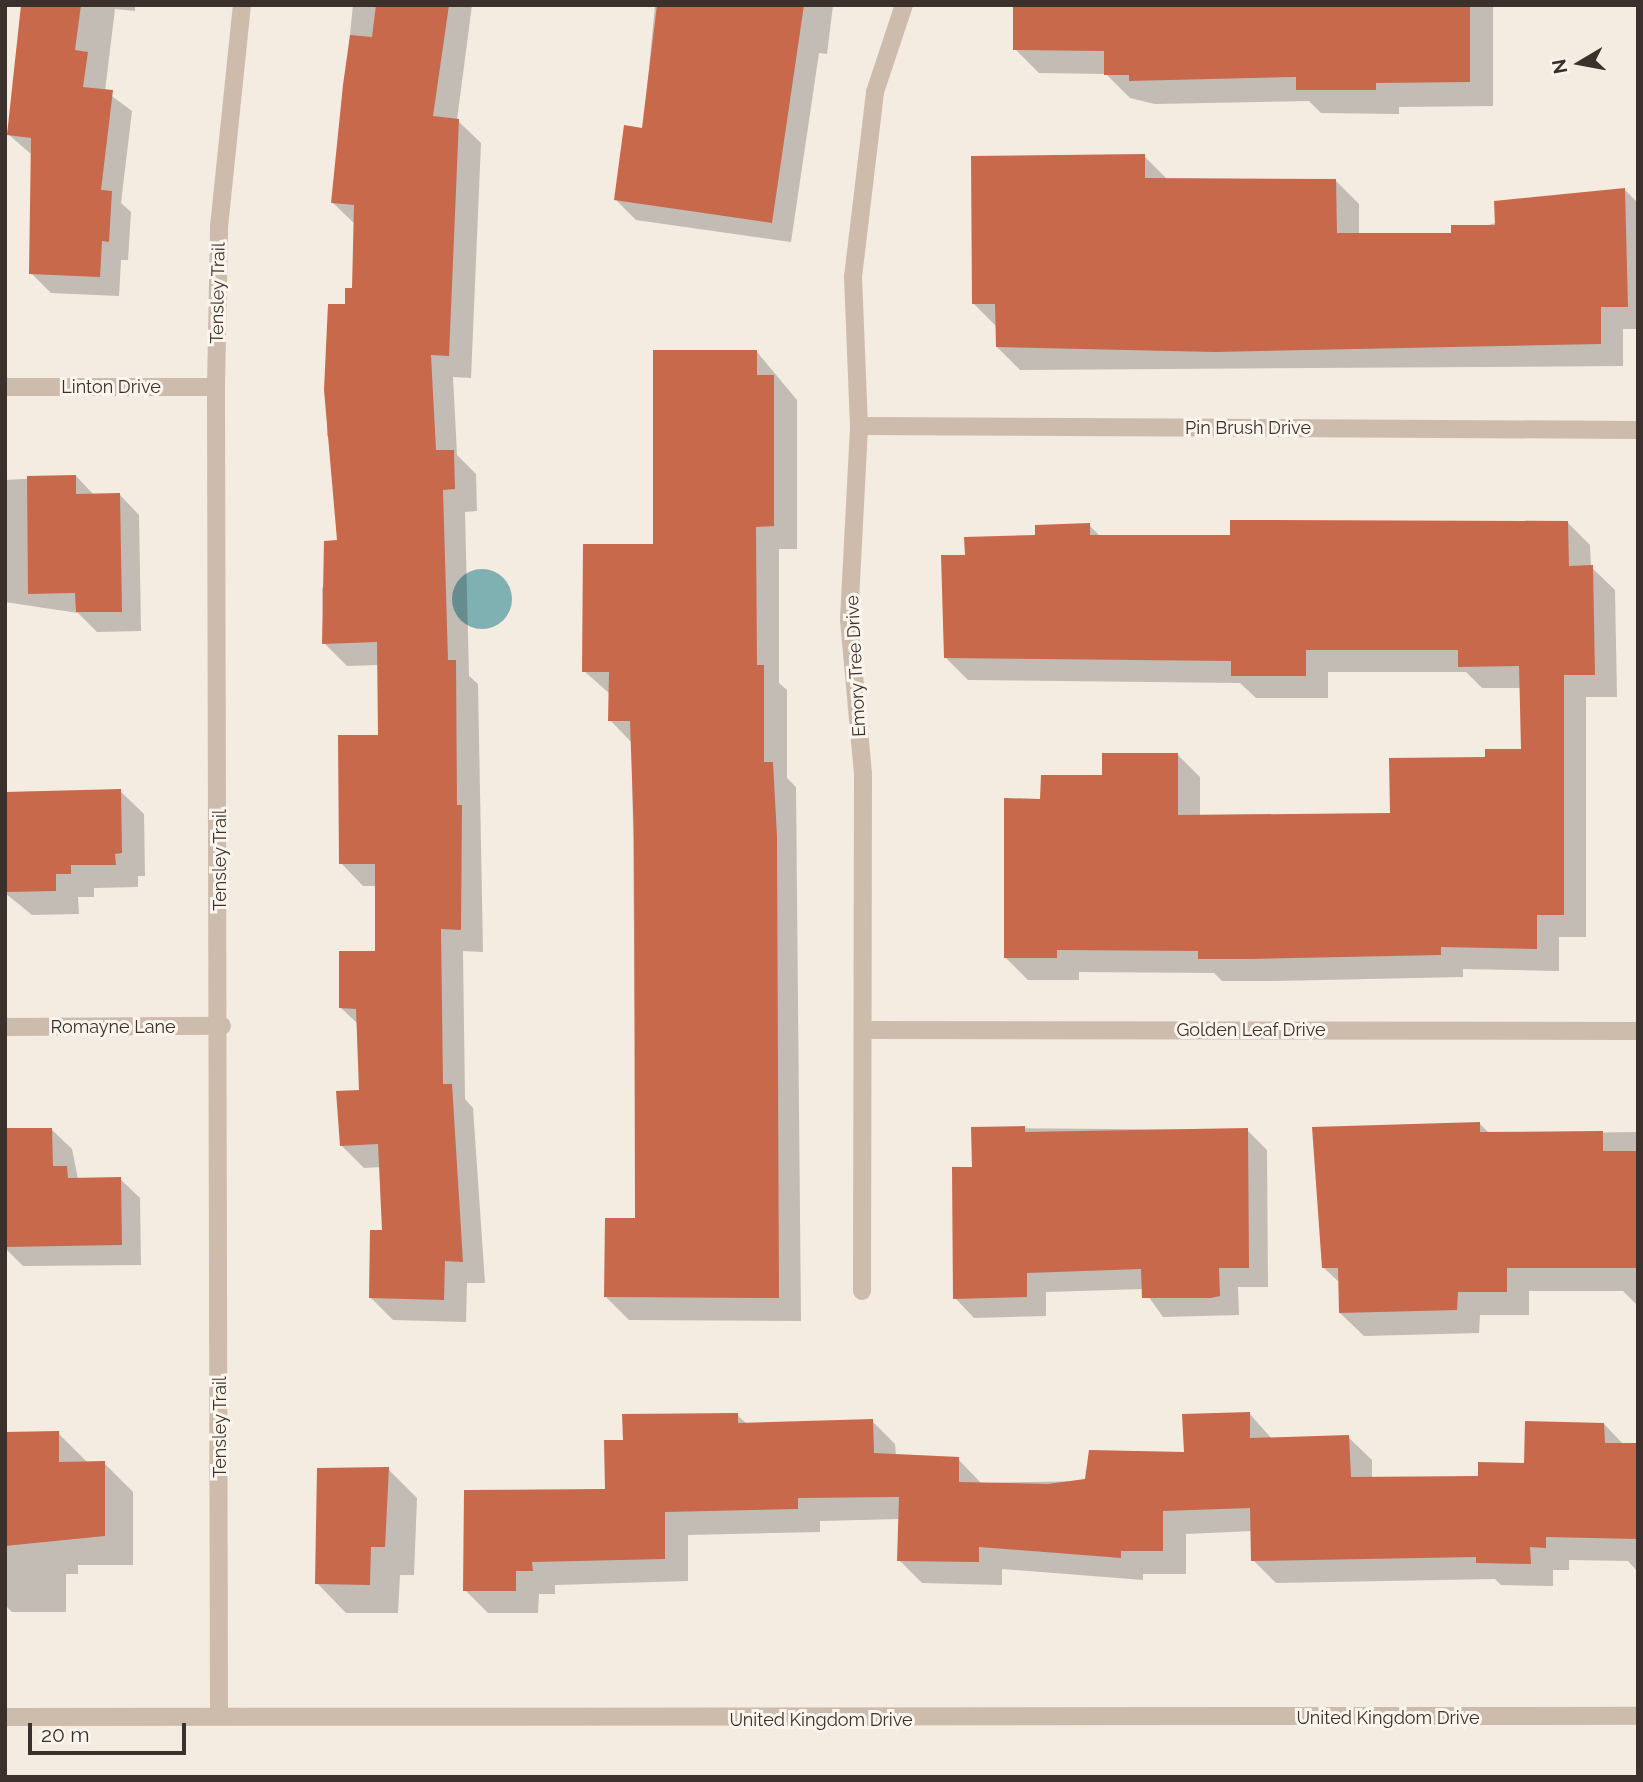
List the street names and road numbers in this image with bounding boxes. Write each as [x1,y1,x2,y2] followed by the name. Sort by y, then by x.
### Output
[206,242,230,344] street label: Tensley Trail
[61,376,161,398] street label: Linton Drive
[1185,417,1311,439] street label: Pin Brush Drive
[841,594,871,738] street label: Emory Tree Drive
[209,809,231,911] street label: Tensley Trail
[50,1016,176,1038] street label: Romayne Lane
[1176,1019,1326,1041] street label: Golden Leaf Drive
[209,1376,231,1478] street label: Tensley Trail
[1296,1707,1480,1729] street label: United Kingdom Drive
[729,1709,913,1731] street label: United Kingdom Drive

